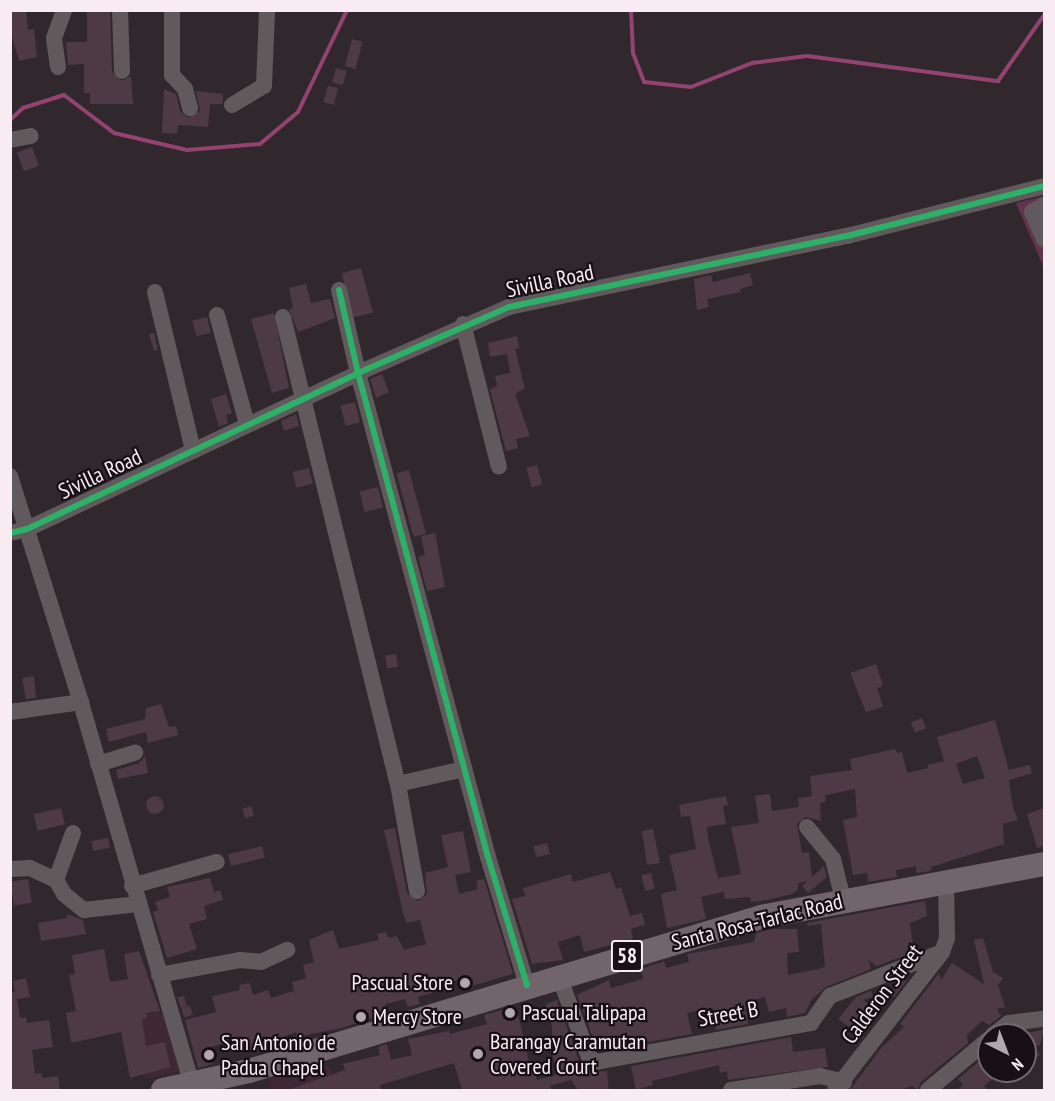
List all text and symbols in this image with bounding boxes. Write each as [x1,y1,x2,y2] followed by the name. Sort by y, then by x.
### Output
[504,259,596,303] street label: Sivilla Road
[54,443,146,505] street label: Sivilla Road
[669,888,845,956] street label: Santa Rosa-Tarlac Road
[610,938,644,974] road number: 58
[836,939,928,1049] street label: Calderon Street
[352,970,453,996] place label: Pascual Store
[458,976,472,990] marker: Pascual Store
[696,996,760,1032] street label: Street B
[522,1000,647,1026] place label: Pascual Talipapa
[373,1004,463,1030] place label: Mercy Store
[503,1006,517,1020] marker: Pascual Talipapa
[354,1010,368,1024] marker: Mercy Store
[977,1023,1037,1083] north arrow
[490,1028,647,1080] place label: Barangay Caramutan Covered Court
[221,1029,336,1080] place label: San Antonio de Padua Chapel
[471,1047,485,1061] marker: Barangay Caramutan Covered Court
[202,1048,216,1062] marker: San Antonio de Padua Chapel
[1008,1055,1028,1075] text: N

